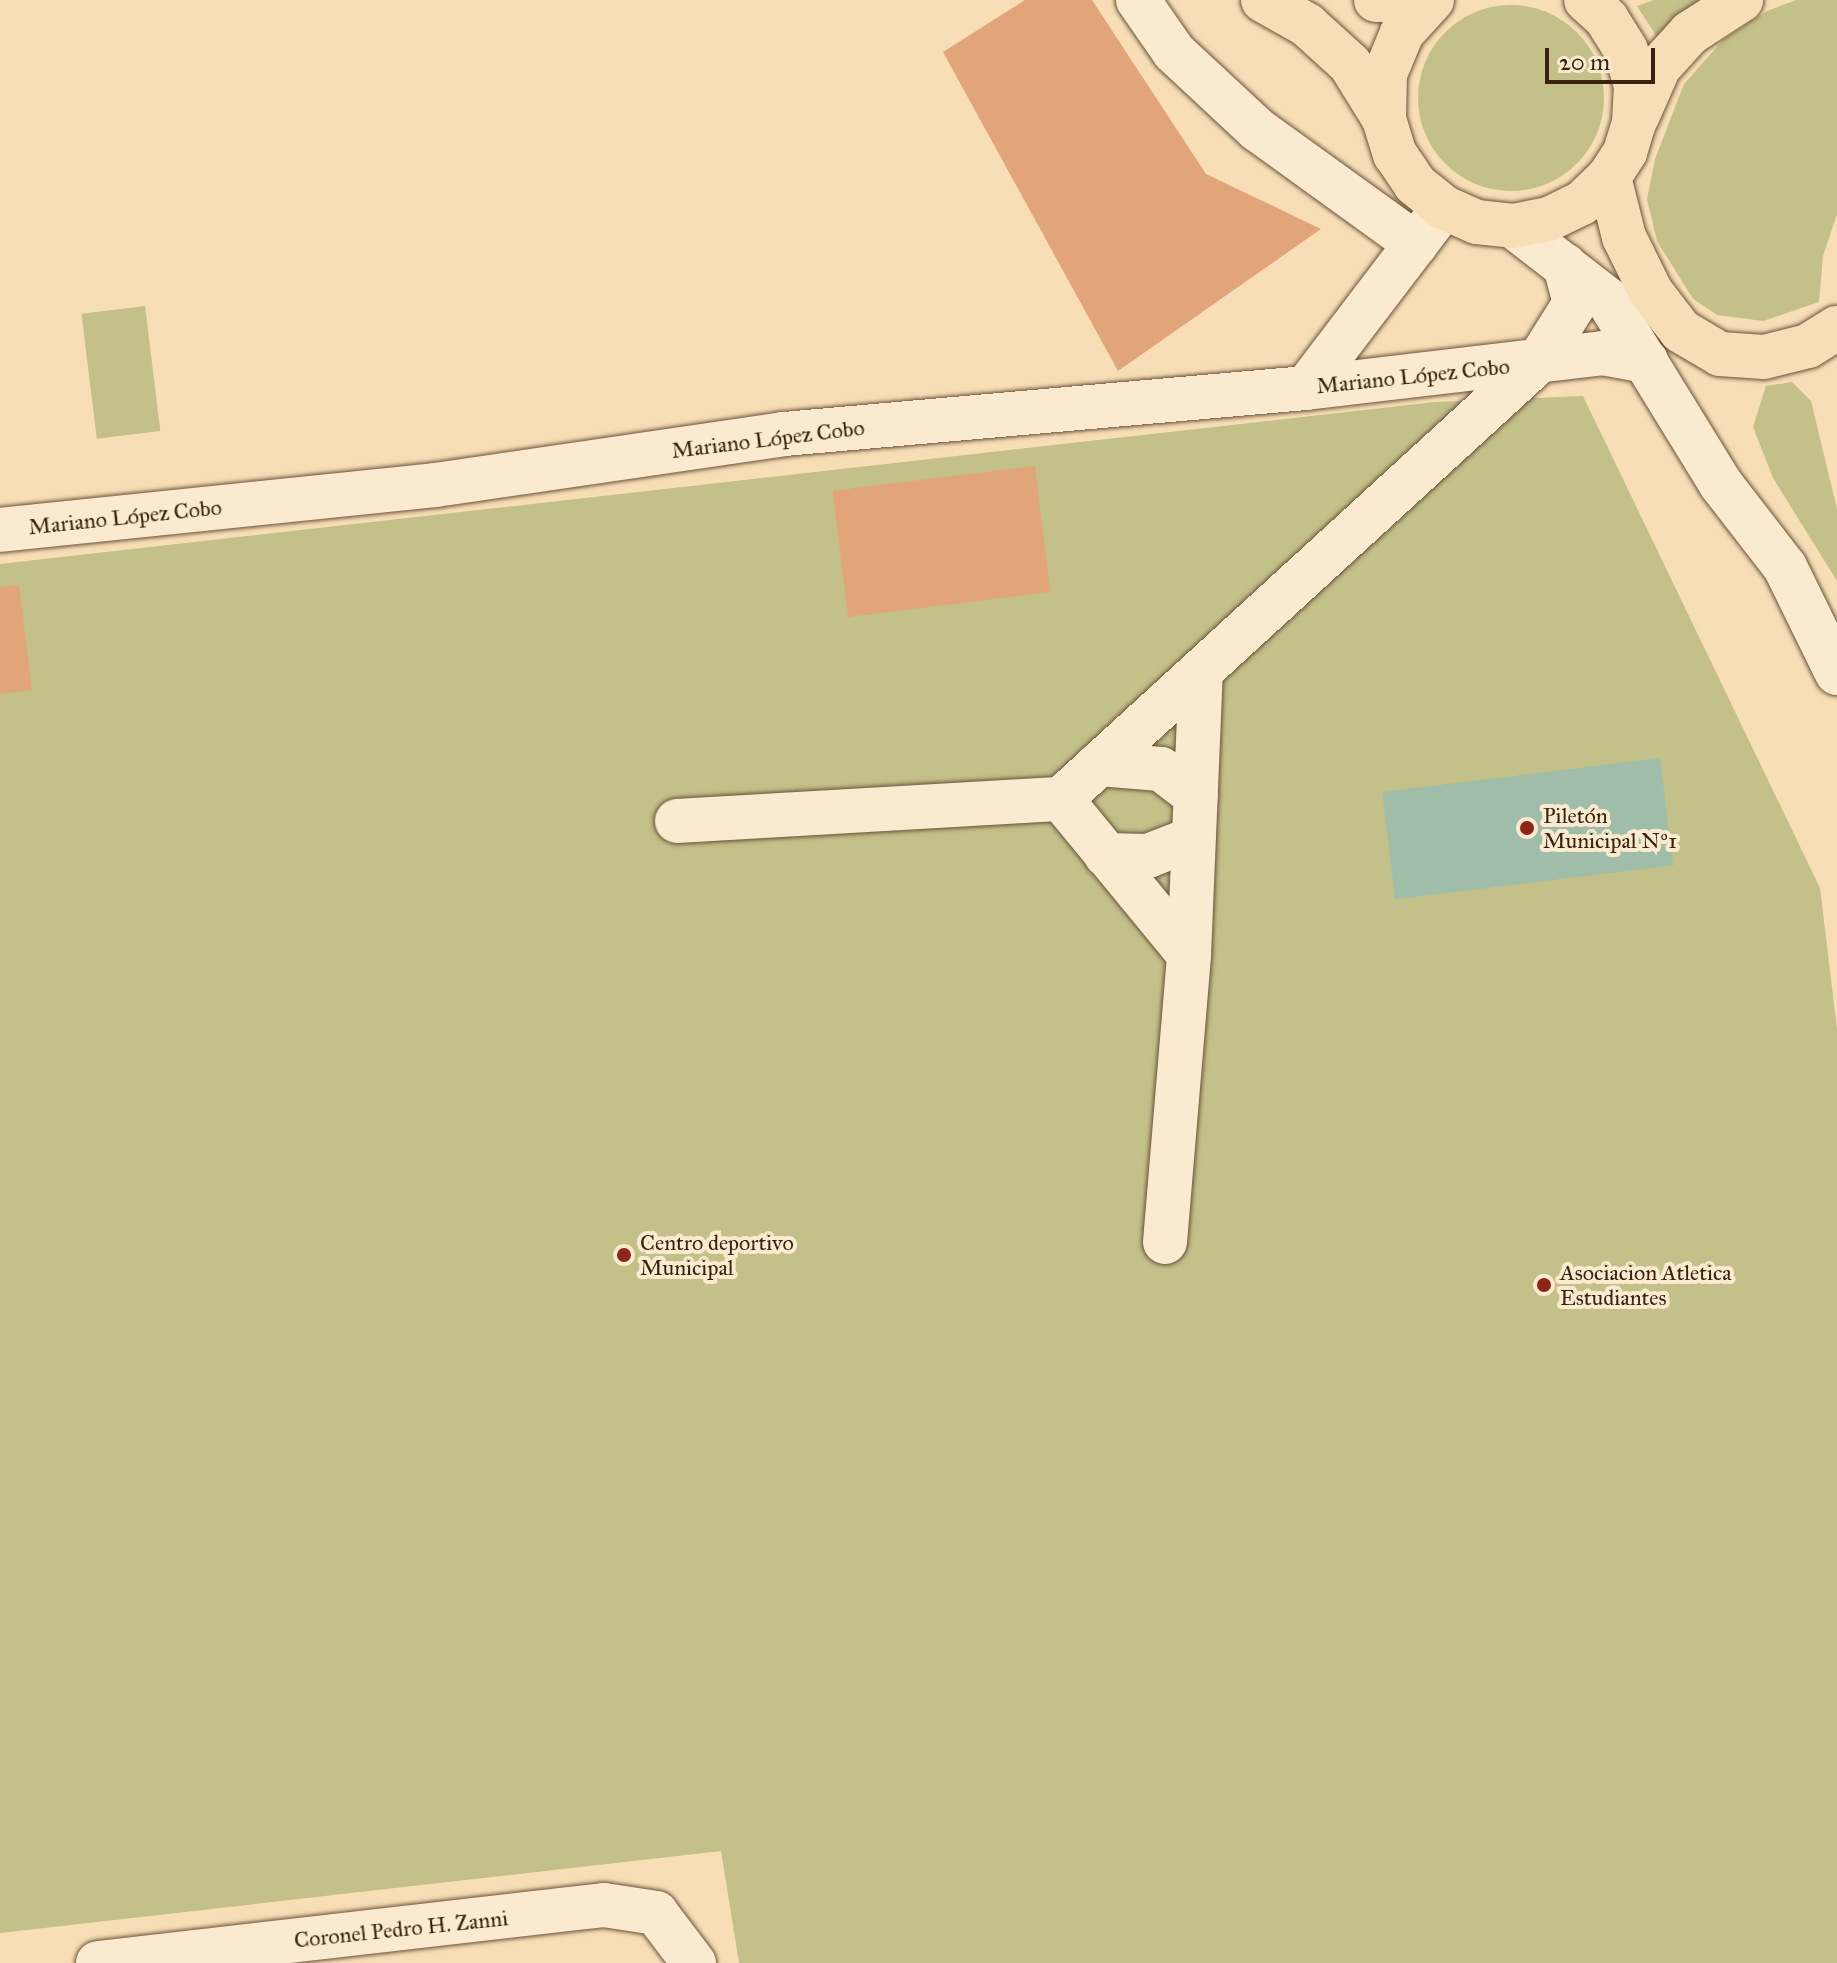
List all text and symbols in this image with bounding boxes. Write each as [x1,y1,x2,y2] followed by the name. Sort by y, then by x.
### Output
[1549,32,1659,82] scale bar
[1559,47,1610,77] text: 20 m
[1315,353,1511,399] street label: Mariano López Cobo
[670,414,866,464] street label: Mariano López Cobo
[27,494,223,540] street label: Mariano López Cobo
[1543,802,1677,854] place label: Piletón Municipal Nº1
[1518,819,1536,837] marker: Piletón Municipal Nº1
[640,1229,794,1280] place label: Centro deportivo Municipal
[615,1246,633,1264] marker: Centro deportivo Municipal
[1560,1259,1732,1310] place label: Asociacion Atletica Estudiantes
[1535,1276,1553,1294] marker: Asociacion Atletica Estudiantes
[293,1905,509,1953] street label: Coronel Pedro H. Zanni

